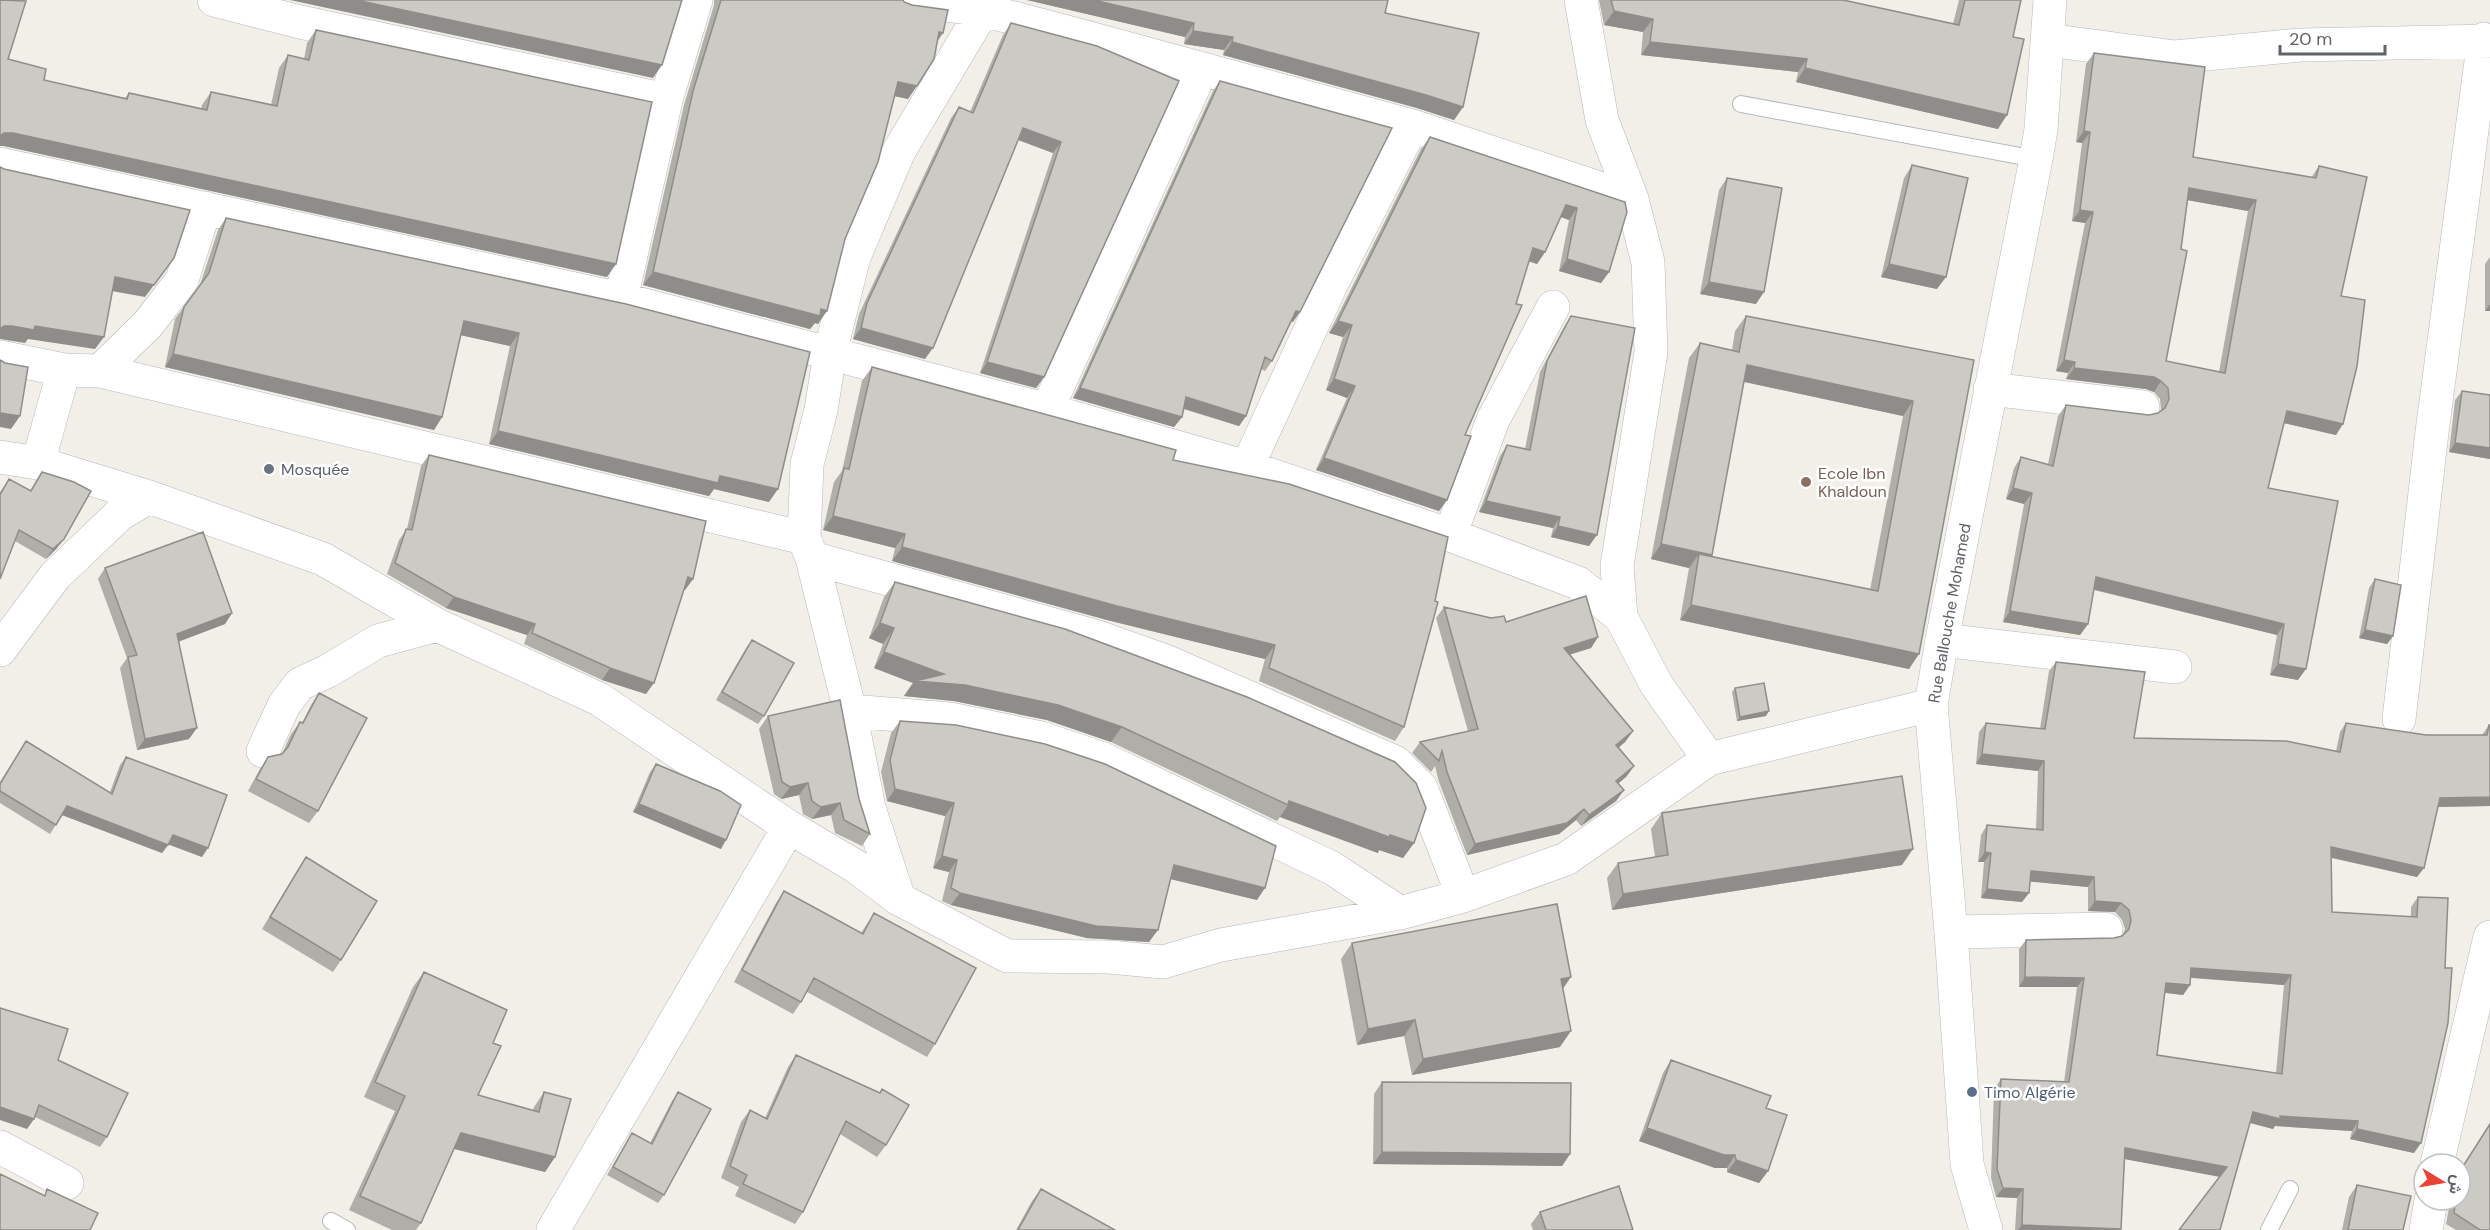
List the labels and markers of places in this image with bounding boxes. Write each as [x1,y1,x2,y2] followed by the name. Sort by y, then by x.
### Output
[281,459,349,480] place label: Mosquée
[262,462,276,476] marker: Mosquée
[1818,463,1887,502] place label: Ecole Ibn Khaldoun
[1799,475,1813,489] marker: Ecole Ibn Khaldoun
[1984,1082,2076,1103] place label: Timo Algérie
[1965,1085,1979,1099] marker: Timo Algérie

